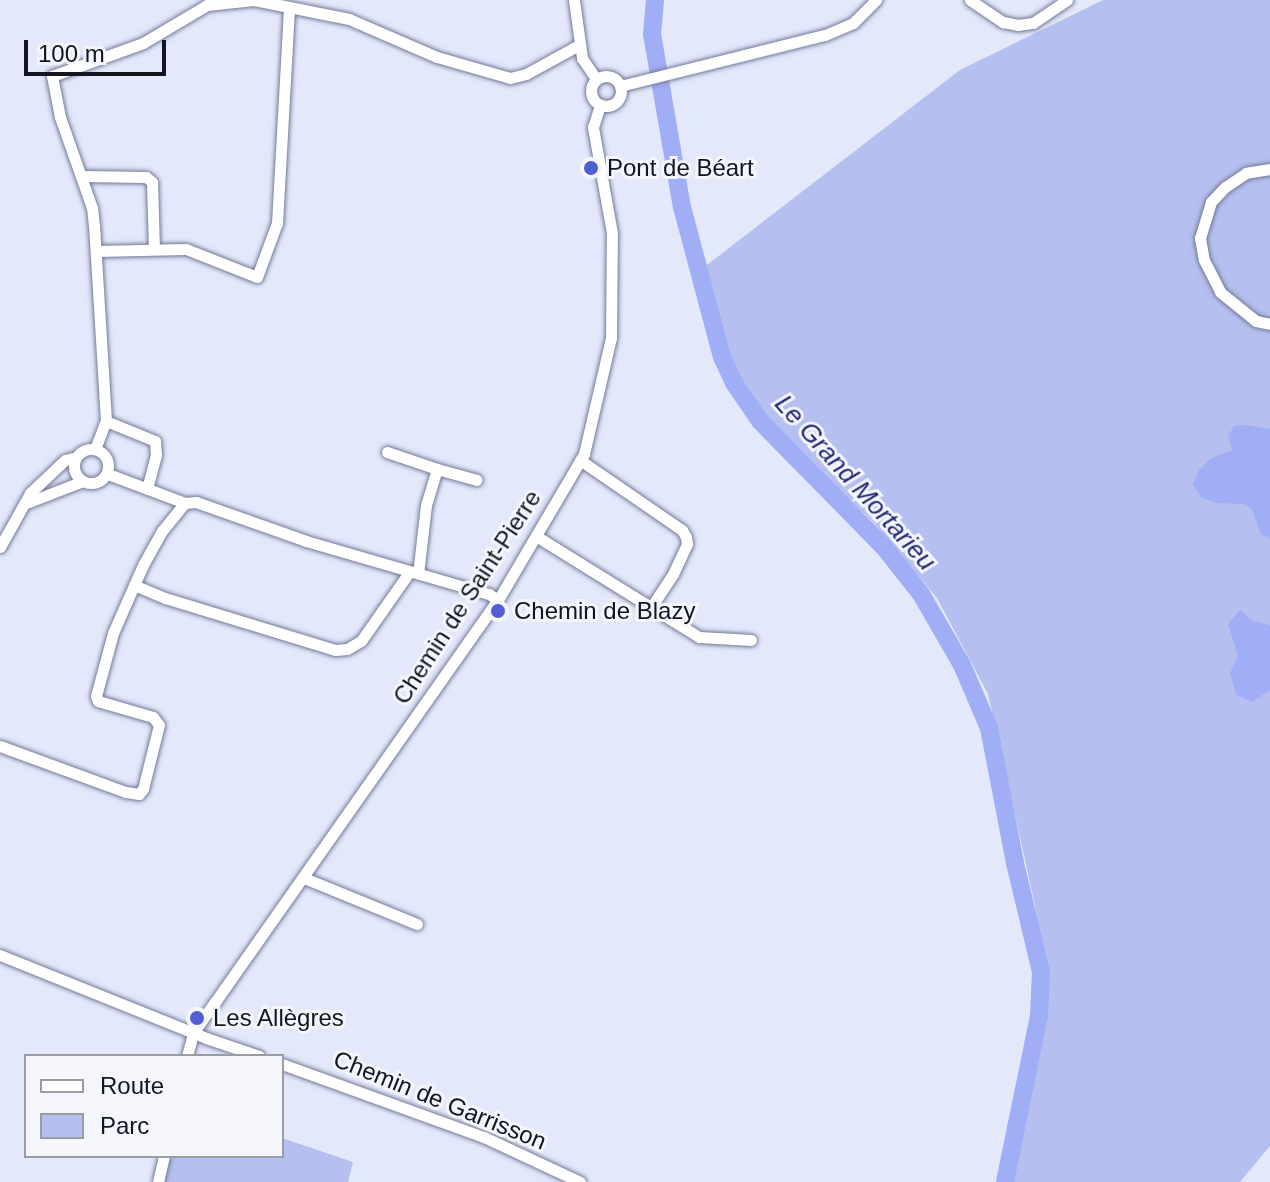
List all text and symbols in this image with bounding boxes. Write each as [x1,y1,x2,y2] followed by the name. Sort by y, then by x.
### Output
[28,24,170,74] scale bar
[38,40,105,67] text: 100 m
[607,154,754,182] place label: Pont de Béart
[582,159,600,177] marker: Pont de Béart
[768,389,942,577] water label: Le Grand Mortarieu
[387,485,547,709] street label: Chemin de Saint-Pierre
[514,597,695,625] place label: Chemin de Blazy
[489,602,507,620] marker: Chemin de Blazy
[213,1004,345,1032] place label: Les Allègres
[188,1009,206,1027] marker: Les Allègres
[329,1044,551,1156] street label: Chemin de Garrisson
[24,1054,284,1158] legend
[100,1072,164,1099] text: Route
[100,1112,149,1139] text: Parc

